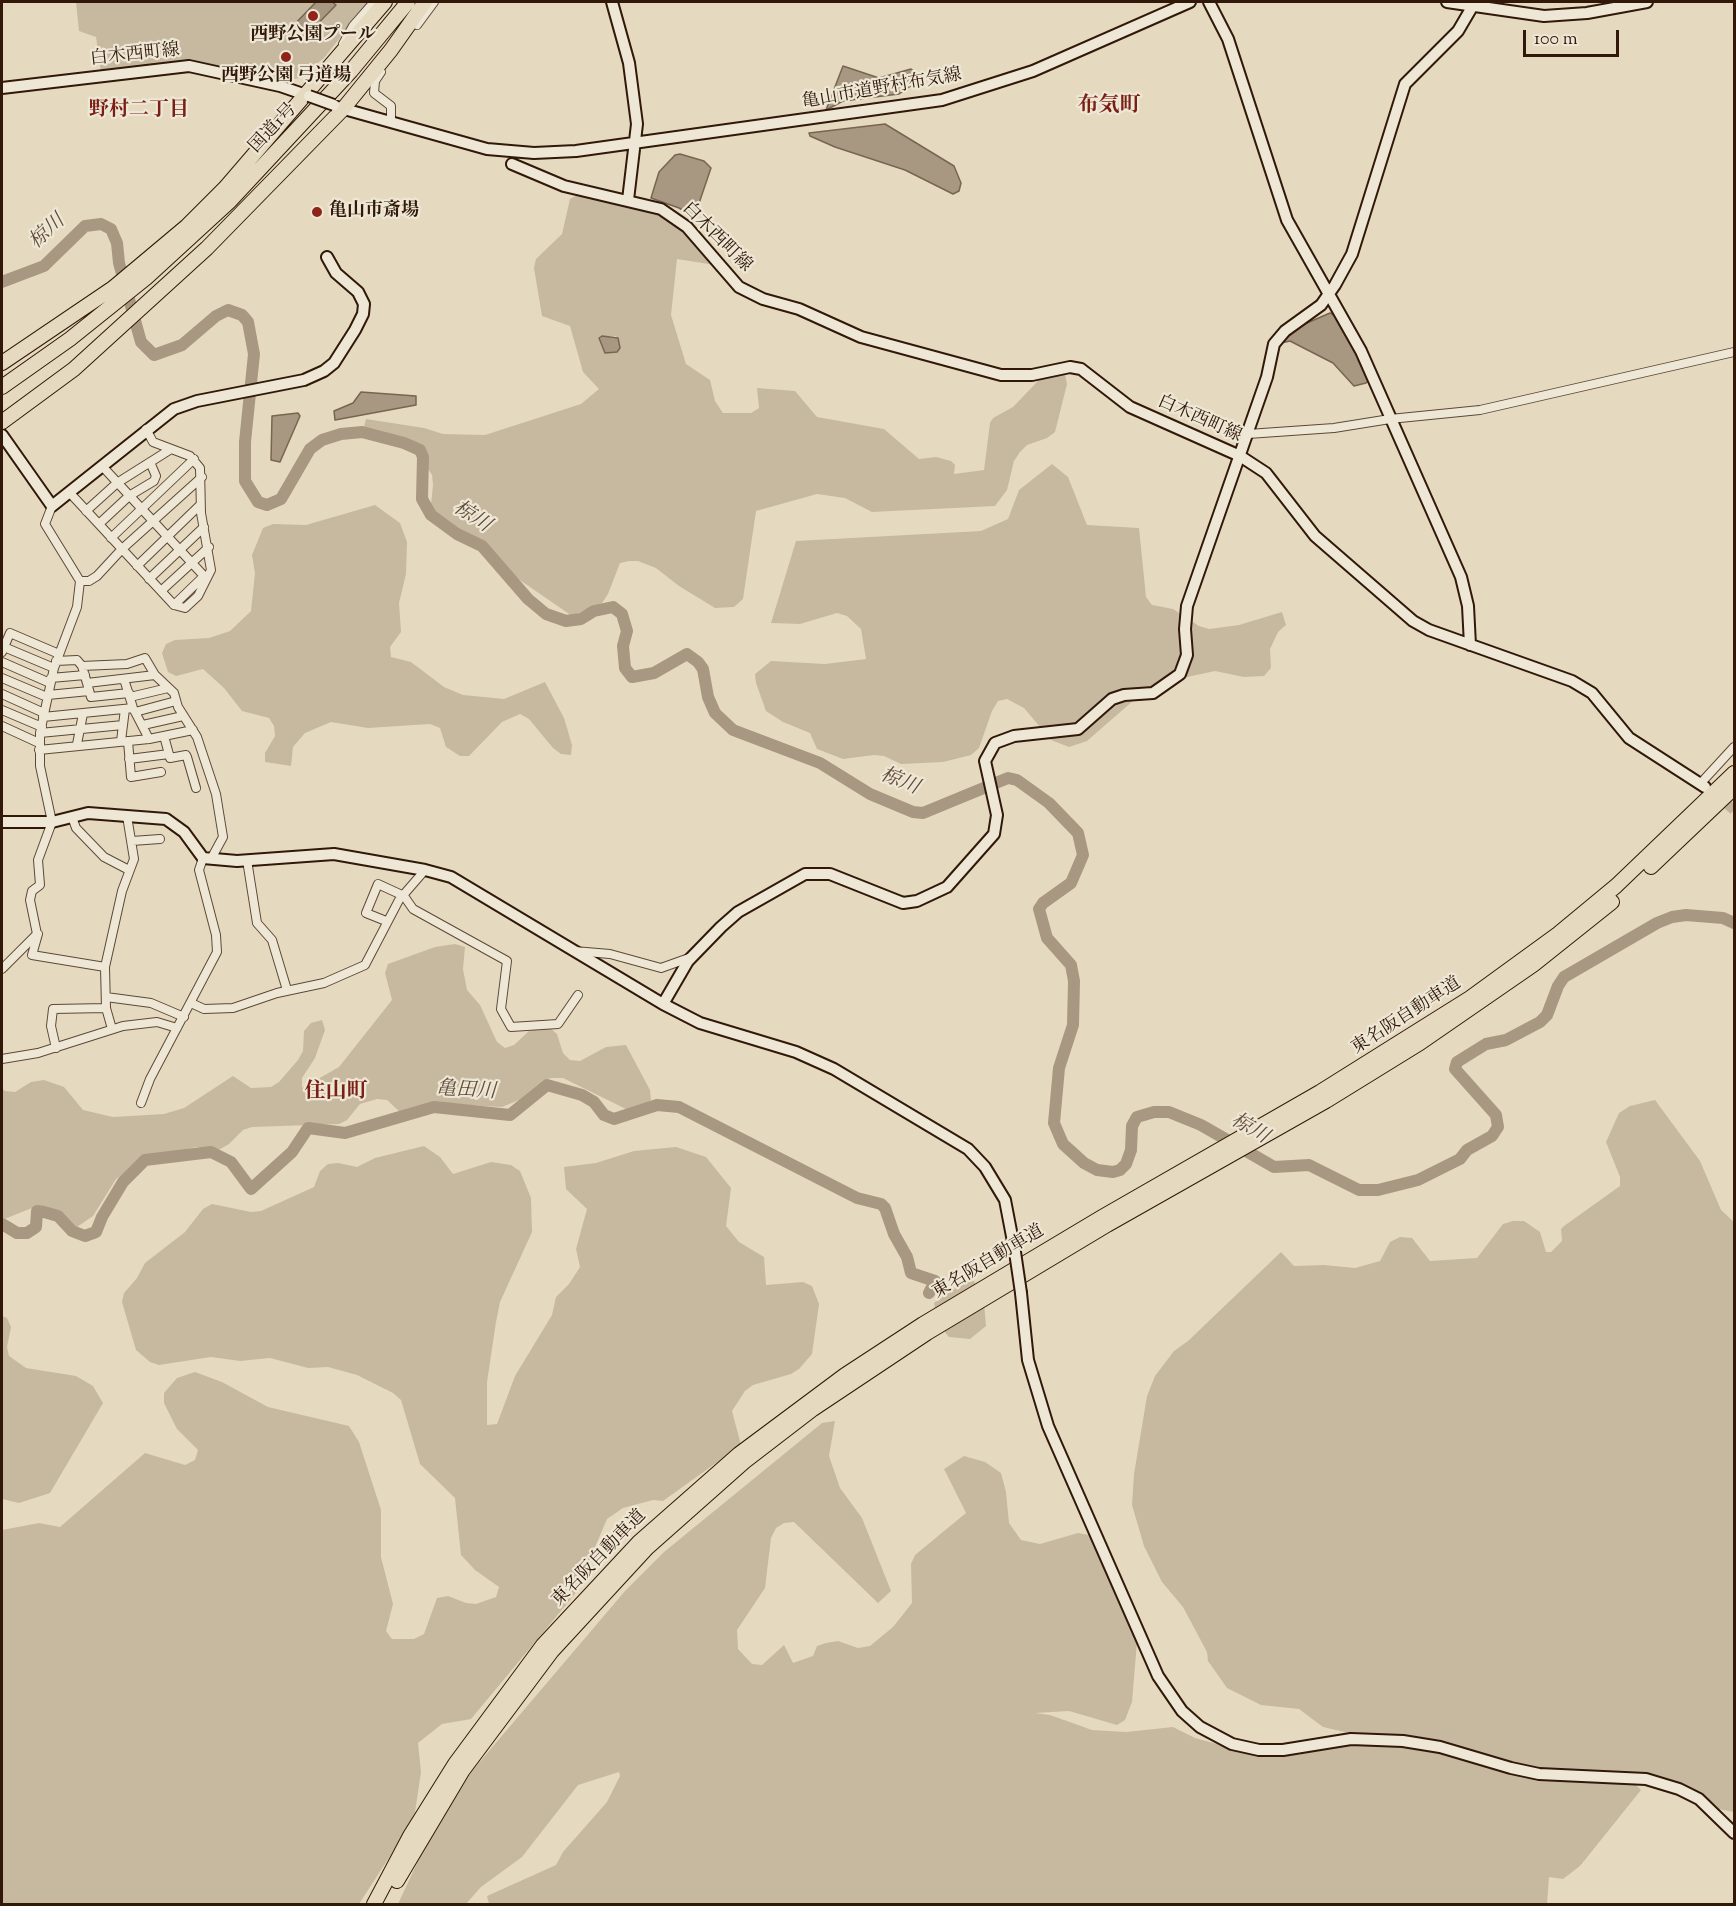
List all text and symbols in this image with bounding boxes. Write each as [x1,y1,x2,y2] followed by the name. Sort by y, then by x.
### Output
[306,9,320,23] marker: 西野公園プール
[1526,18,1622,56] scale bar
[250,25,376,47] place label: 西野公園プール
[1534,27,1578,53] text: 100 m
[89,41,181,71] street label: 白木西町線
[279,50,293,64] marker: 西野公園 弓道場
[800,65,964,115] street label: 亀山市道野村布気線
[221,66,351,88] place label: 西野公園 弓道場
[1078,94,1140,120] district label: 布気町
[89,100,189,124] district label: 野村二丁目
[246,100,302,158] street label: 国道1号
[677,199,755,277] street label: 白木西町線
[329,201,419,223] place label: 亀山市斎場
[310,205,324,219] marker: 亀山市斎場
[25,211,71,255] water label: 椋川
[1153,392,1245,448] street label: 白木西町線
[448,497,494,539] water label: 椋川
[876,764,922,802] water label: 椋川
[1348,974,1466,1060] street label: 東名阪自動車道
[435,1078,497,1106] water label: 亀田川
[305,1080,367,1106] district label: 住山町
[1226,1110,1272,1150] water label: 椋川
[929,1221,1049,1305] street label: 東名阪自動車道
[548,1506,652,1612] street label: 東名阪自動車道

